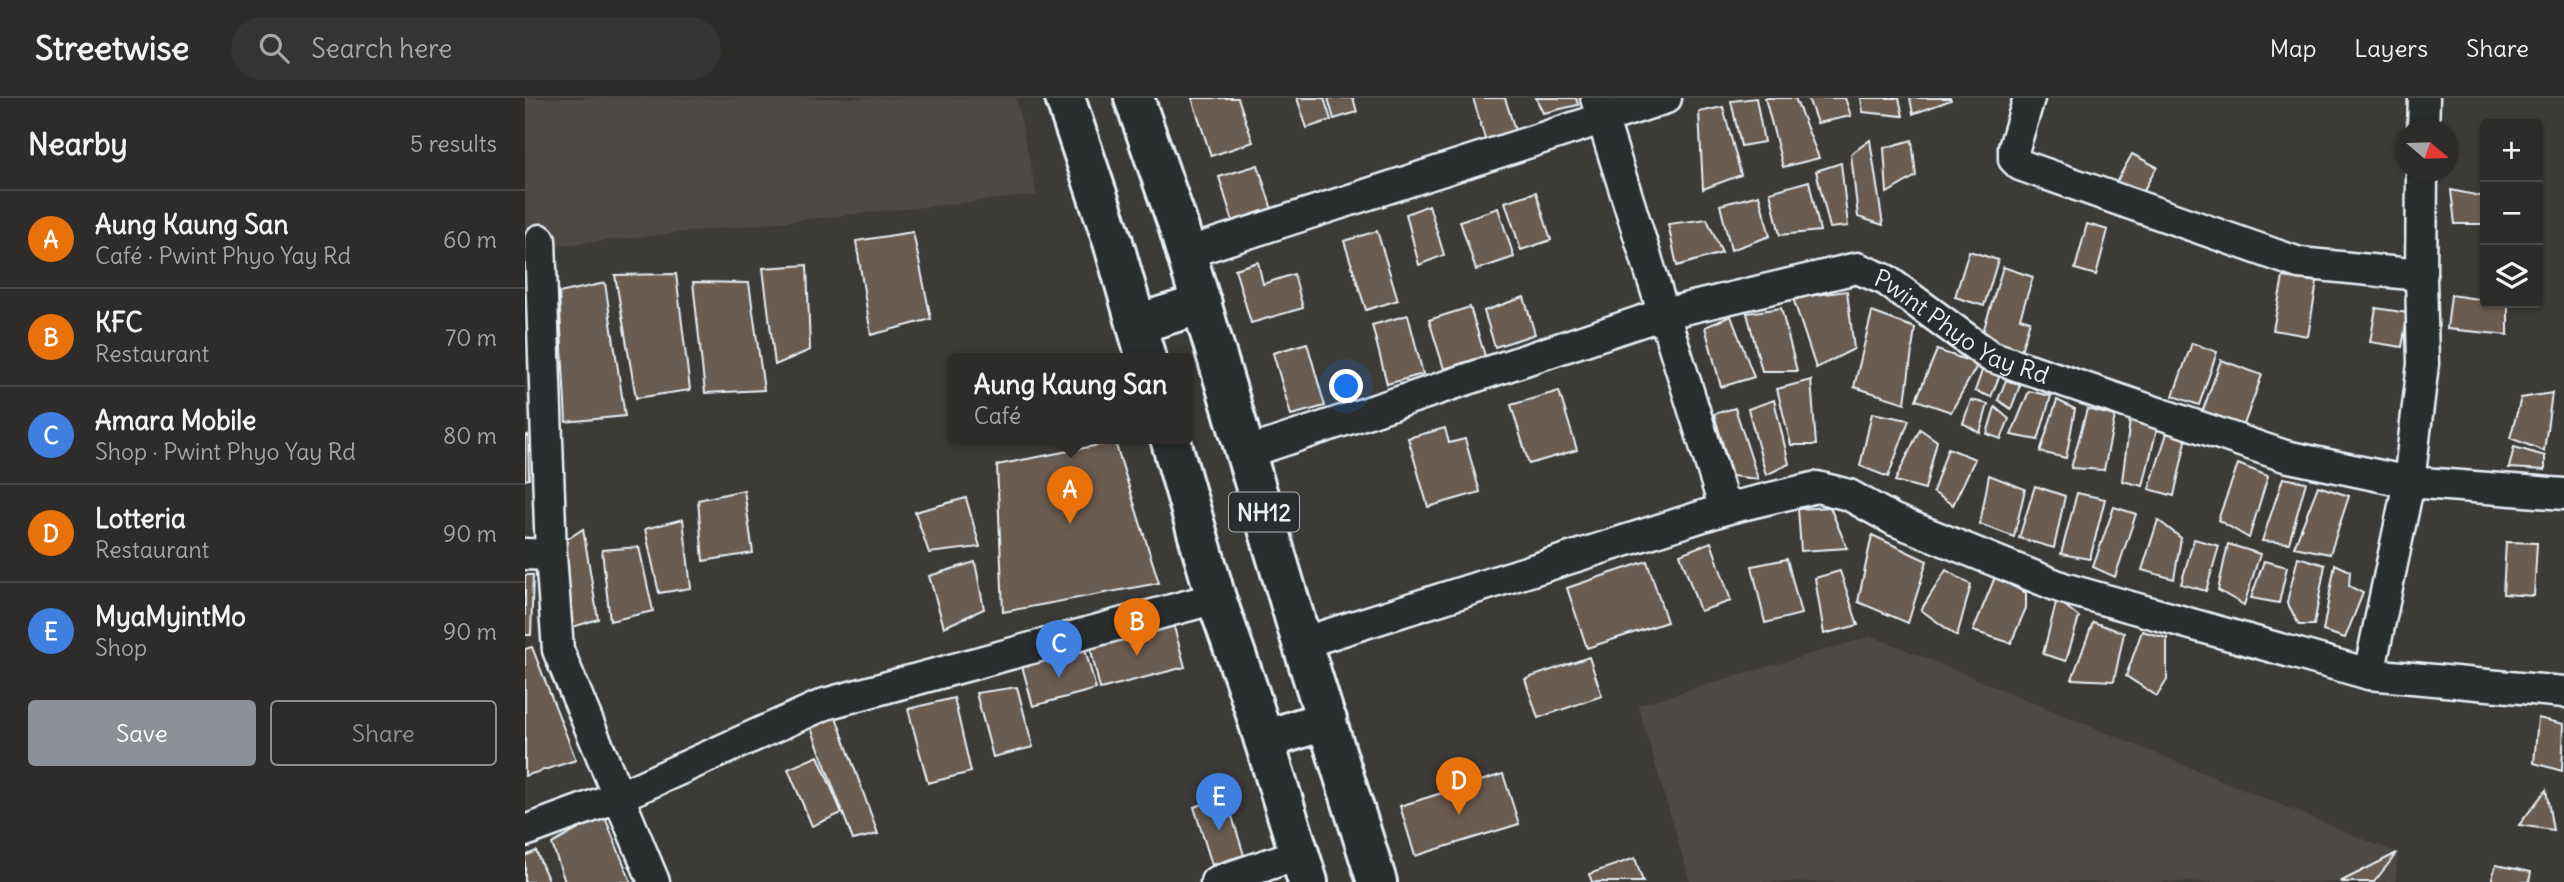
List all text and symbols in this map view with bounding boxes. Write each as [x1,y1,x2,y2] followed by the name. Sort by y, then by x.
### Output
[231,17,721,80] search box
[35,27,189,69] text: Streetwise
[255,29,293,67] icon: search
[311,32,452,65] text: Search here
[2270,33,2316,63] text: Map
[2354,33,2428,63] text: Layers
[2466,33,2529,63] text: Share
[2396,119,2459,182] north arrow
[2480,119,2543,308] map controls
[2480,119,2543,182] button: +
[28,125,128,163] text: Nearby
[410,129,497,158] text: 5 results
[2480,182,2543,245] button: −
[95,208,289,241] text: Aung Kaung San
[44,225,58,254] text: A
[443,225,497,254] text: 60 m
[95,241,351,270] text: Café · Pwint Phyo Yay Rd
[2480,245,2543,308] button: layers
[1870,262,2053,390] street label: Pwint Phyo Yay Rd
[95,306,143,339] text: KFC
[43,323,59,352] text: B
[445,323,497,352] text: 70 m
[95,339,209,368] text: Restaurant
[948,353,1193,444] popup
[974,368,1167,401] text: Aung Kaung San
[1329,369,1363,403] your location
[974,401,1021,430] text: Café
[95,404,256,437] text: Amara Mobile
[43,421,59,450] text: C
[443,421,497,450] text: 80 m
[95,437,356,466] text: Shop · Pwint Phyo Yay Rd
[1047,466,1093,524] pin: A
[1229,492,1299,532] road number: NH12
[95,502,186,535] text: Lotteria
[43,519,59,548] text: D
[443,519,497,548] text: 90 m
[95,535,209,564] text: Restaurant
[1114,598,1160,656] pin: B
[95,600,246,633] text: MyaMyintMo
[44,617,58,646] text: E
[443,617,497,646] text: 90 m
[1036,620,1082,678] pin: C
[95,633,147,662] text: Shop
[28,700,256,766] button: Save
[270,700,497,766] button: Share
[1436,757,1482,815] pin: D
[1196,773,1242,831] pin: E

